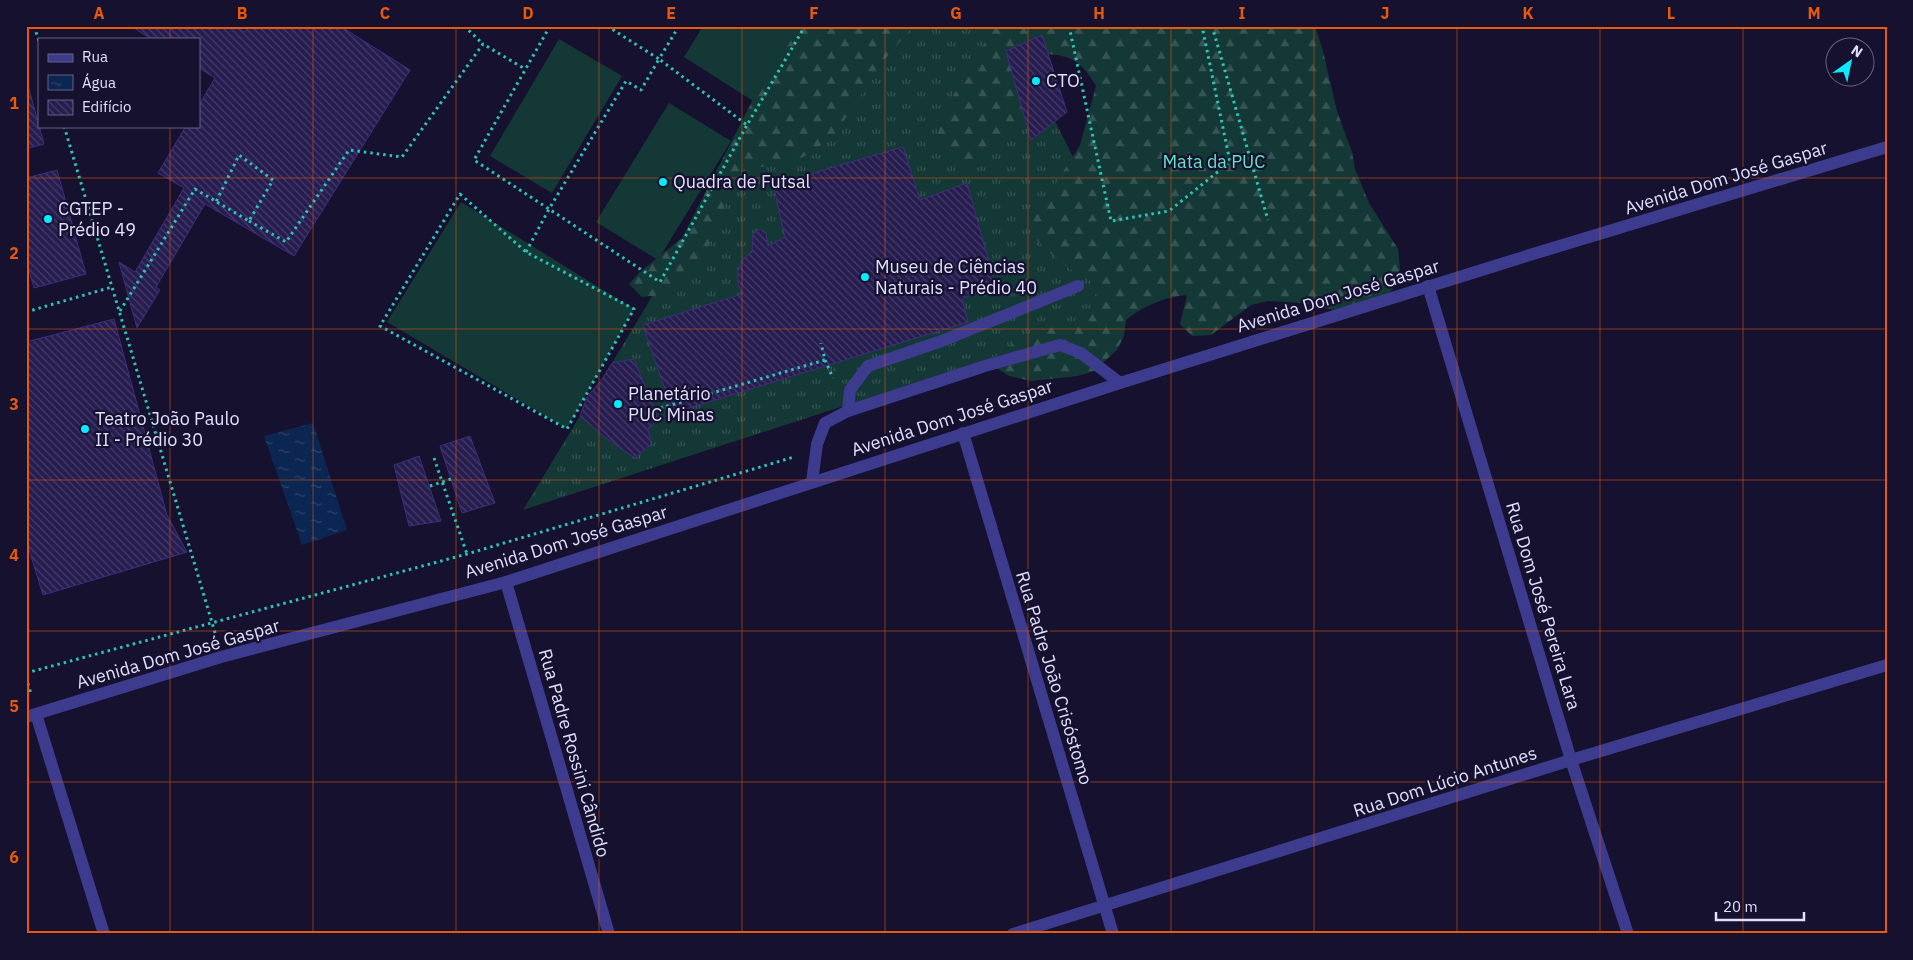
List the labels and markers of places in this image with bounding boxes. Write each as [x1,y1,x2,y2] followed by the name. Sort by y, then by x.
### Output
[1046,69,1080,92] place label: CTO
[1030,75,1042,87] marker: CTO
[673,170,811,193] place label: Quadra de Futsal
[657,176,669,188] marker: Quadra de Futsal
[58,197,136,241] place label: CGTEP - Prédio 49
[42,213,54,225] marker: CGTEP - Prédio 49
[875,255,1037,299] place label: Museu de Ciências Naturais - Prédio 40
[859,271,871,283] marker: Museu de Ciências Naturais - Prédio 40
[628,382,714,426] place label: Planetário PUC Minas
[612,398,624,410] marker: Planetário PUC Minas
[95,407,240,451] place label: Teatro João Paulo II - Prédio 30
[79,423,91,435] marker: Teatro João Paulo II - Prédio 30

